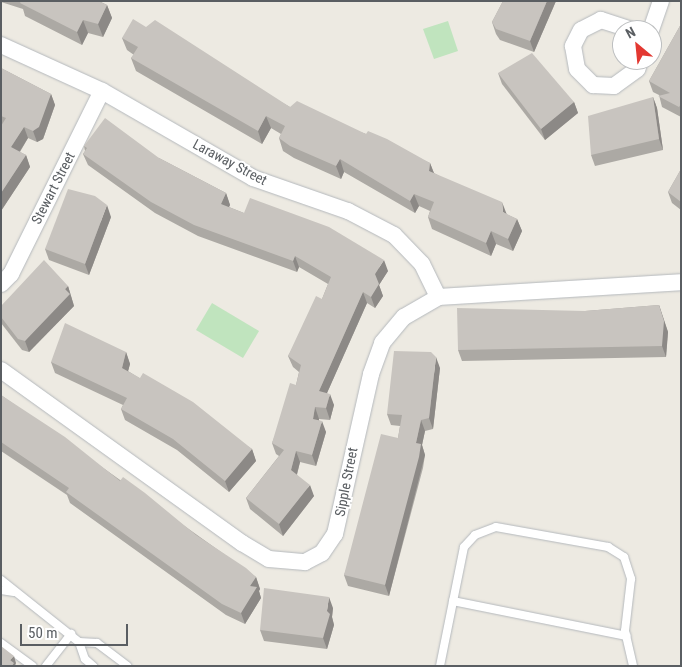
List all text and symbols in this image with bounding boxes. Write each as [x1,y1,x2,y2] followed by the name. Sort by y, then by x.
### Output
[612,20,662,70] north arrow
[623,24,638,42] text: N
[190,135,270,189] street label: Laraway Street
[28,149,78,227] street label: Stewart Street
[331,446,361,518] street label: Sipple Street
[22,614,130,646] scale bar
[28,624,58,642] text: 50 m

